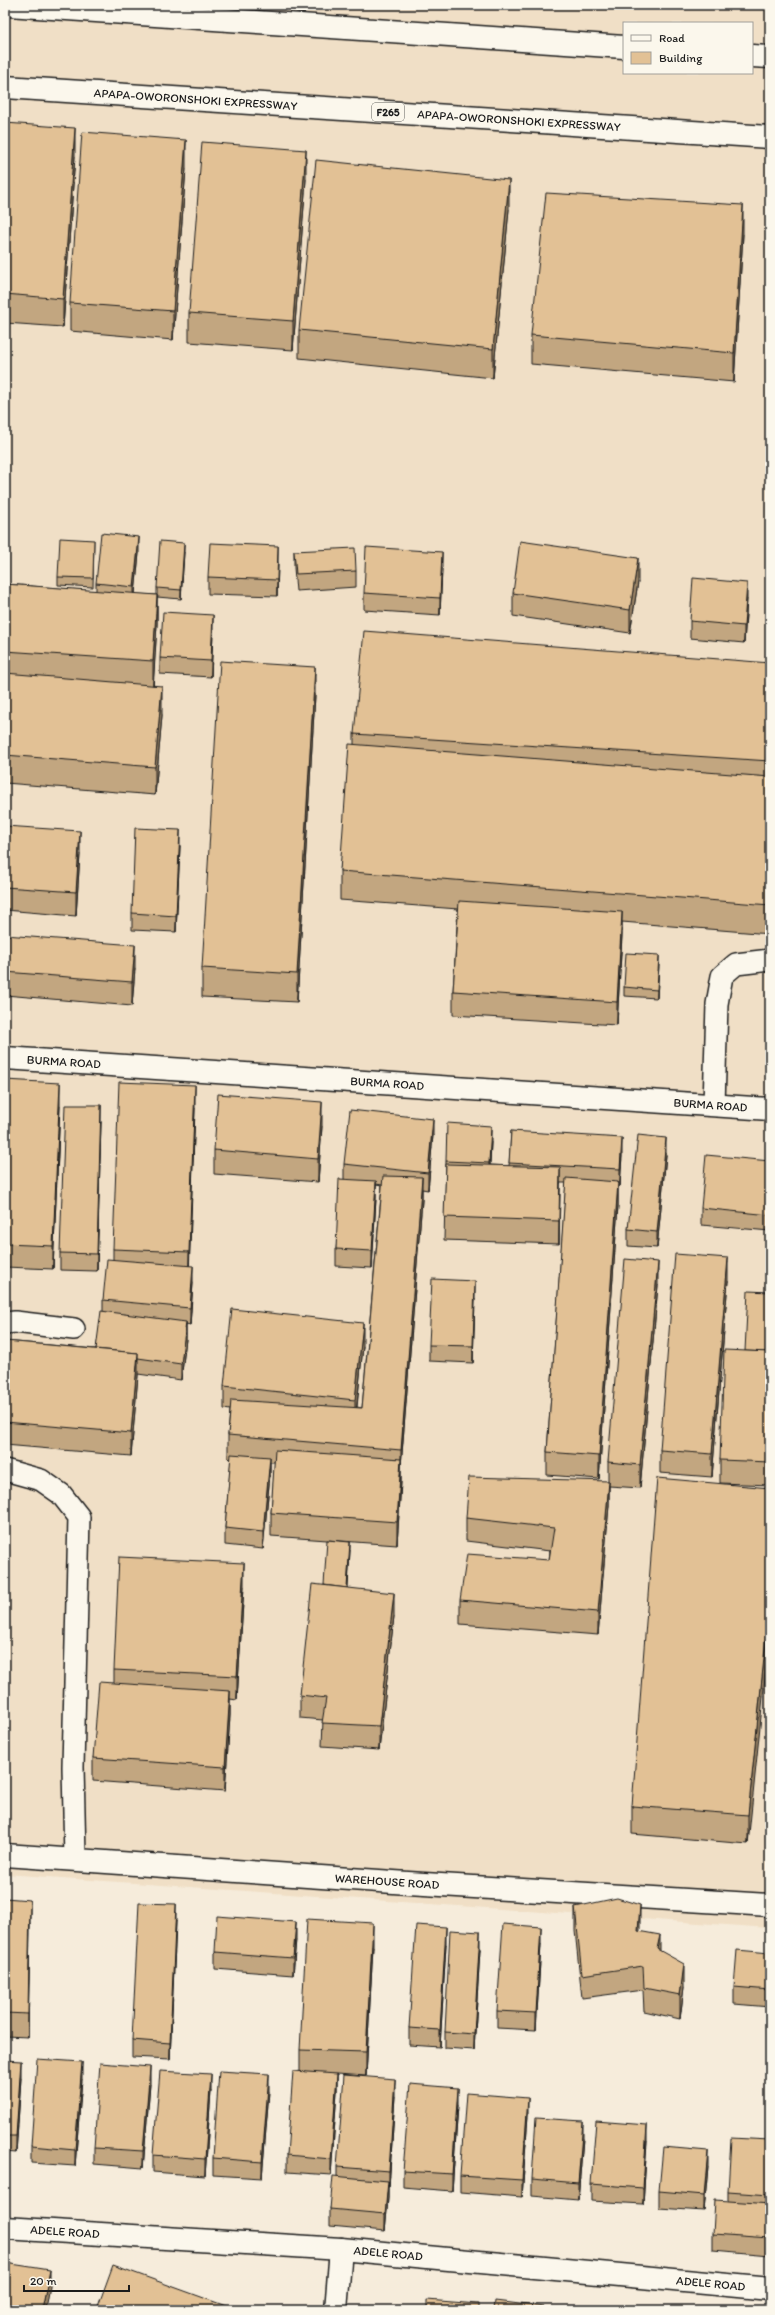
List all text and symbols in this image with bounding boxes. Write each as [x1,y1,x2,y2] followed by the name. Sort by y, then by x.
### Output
[623,22,753,74] legend
[659,31,685,45] text: Road
[659,51,703,65] text: Building
[93,86,298,113] street label: APAPA-OWORONSHOKI EXPRESSWAY
[372,103,404,121] road number: F265
[417,107,621,134] street label: APAPA-OWORONSHOKI EXPRESSWAY
[26,1052,102,1071] street label: BURMA ROAD
[350,1074,425,1093] street label: BURMA ROAD
[673,1096,748,1115] street label: BURMA ROAD
[334,1871,440,1892] street label: WAREHOUSE ROAD
[30,2223,100,2241] street label: ADELE ROAD
[353,2243,423,2264] street label: ADELE ROAD
[24,2267,129,2293] scale bar
[675,2273,746,2294] street label: ADELE ROAD
[30,2274,57,2288] text: 20 m

